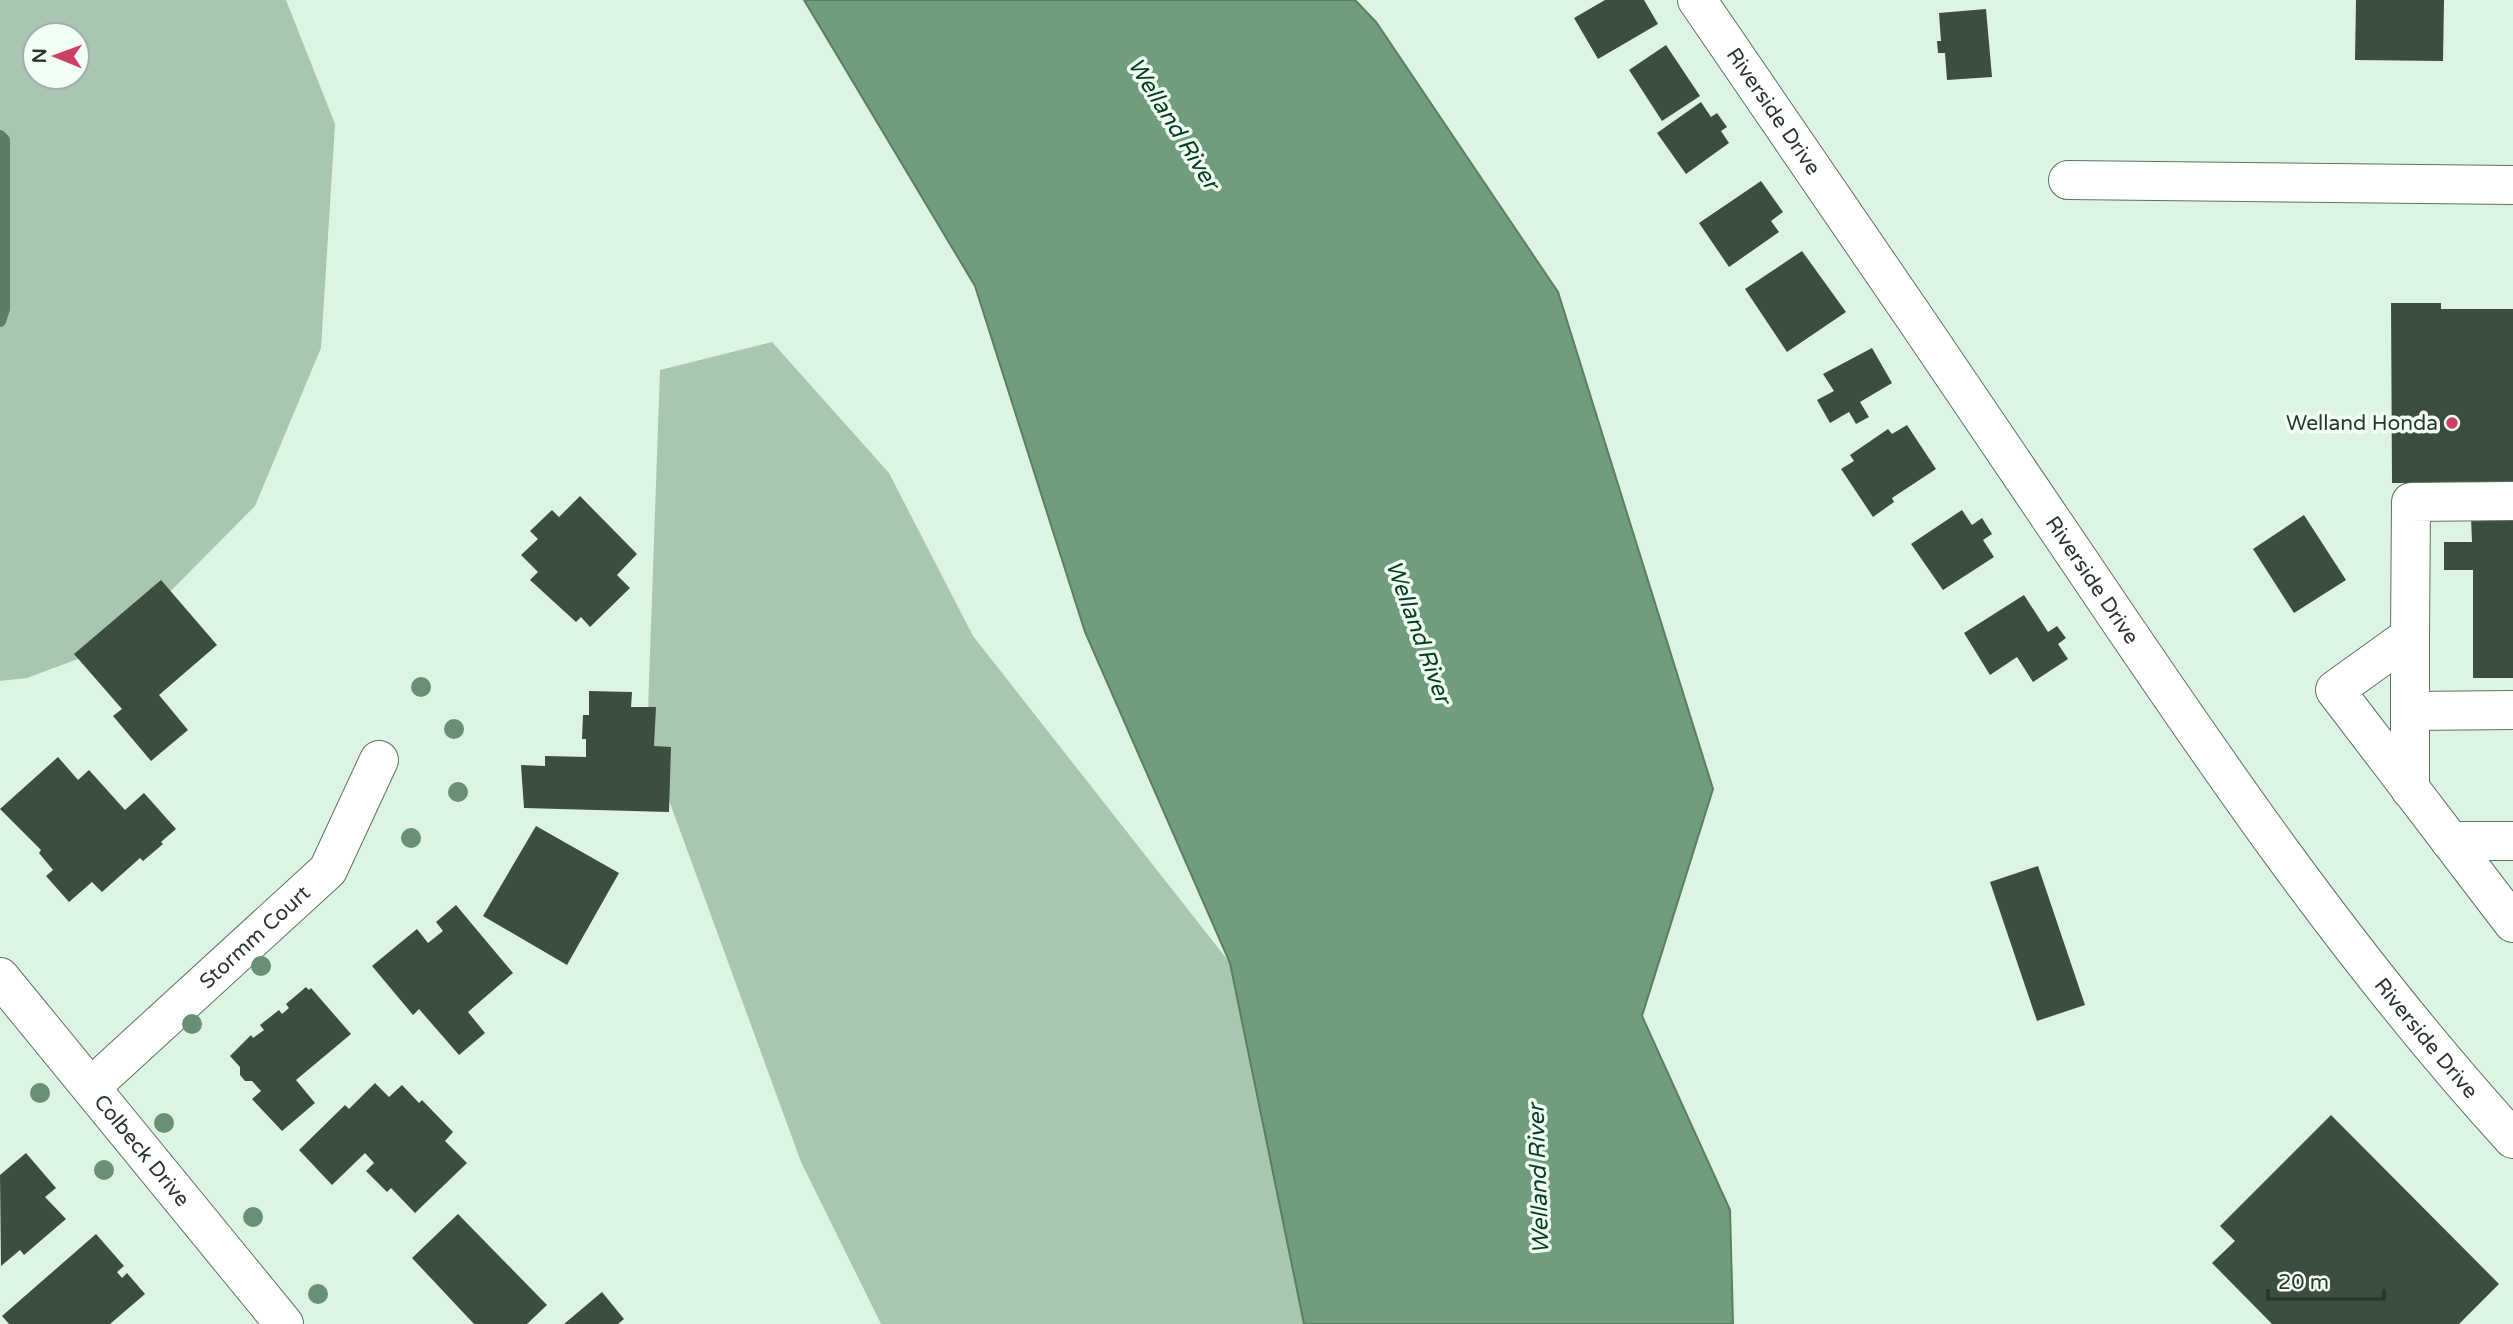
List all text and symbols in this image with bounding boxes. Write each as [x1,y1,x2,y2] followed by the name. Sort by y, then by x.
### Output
[21,21,91,91] north arrow
[1721,43,1826,180] street label: Riverside Drive
[29,48,51,64] text: N
[1121,53,1226,198] water label: Welland River
[2286,411,2438,436] place label: Welland Honda
[2444,415,2460,431] marker: Welland Honda
[2040,511,2144,649] street label: Riverside Drive
[1379,557,1458,710] water label: Welland River
[194,880,315,994] street label: Stormm Court
[2369,973,2483,1103] street label: Riverside Drive
[89,1089,195,1211] street label: Colbeck Drive
[1522,1100,1556,1254] water label: Welland River
[2268,1258,2384,1302] scale bar
[2278,1270,2329,1295] text: 20 m

